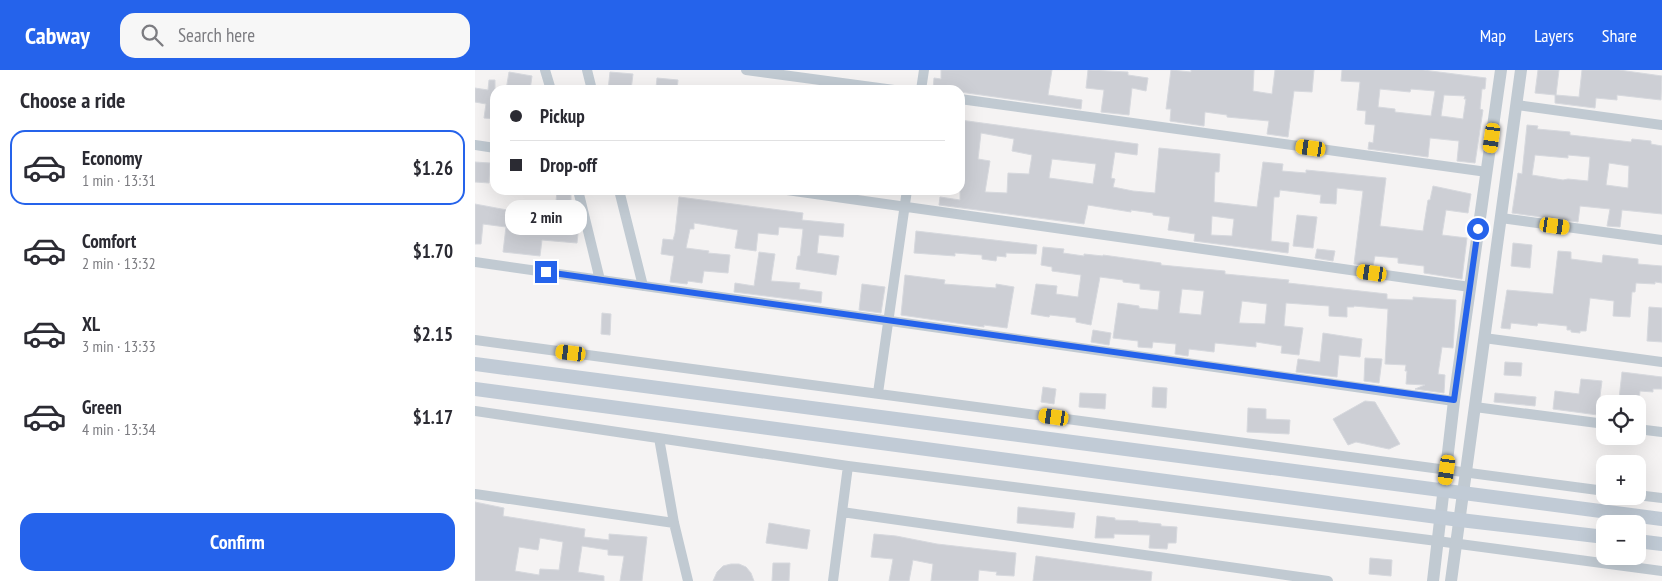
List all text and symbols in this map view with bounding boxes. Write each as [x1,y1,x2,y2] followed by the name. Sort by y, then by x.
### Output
[120,13,470,58] search box
[25,20,90,51] text: Cabway
[138,21,166,49] icon: search
[178,23,255,47] text: Search here
[1480,24,1506,47] text: Map
[1534,24,1574,47] text: Layers
[1602,24,1637,47] text: Share
[20,86,125,114] text: Choose a ride
[540,104,585,128] text: Pickup
[1482,122,1501,154] car
[1295,138,1326,158] car
[22,145,67,190] icon: car
[82,146,142,170] text: Economy
[540,153,597,177] text: Drop-off
[413,156,453,180] text: $1.26
[82,170,156,190] text: 1 min · 13:31
[505,200,587,234] callout: 2 min
[530,207,562,227] text: 2 min
[1539,216,1570,236] car
[1467,218,1489,240] route start
[22,228,67,273] icon: car
[82,229,136,253] text: Comfort
[413,239,453,263] text: $1.70
[82,253,156,273] text: 2 min · 13:32
[535,261,557,283] route end
[1356,263,1387,283] car
[22,311,67,356] icon: car
[82,312,100,336] text: XL
[413,322,453,346] text: $2.15
[82,336,156,356] text: 3 min · 13:33
[555,344,586,362] car
[22,394,67,439] icon: car
[82,395,122,419] text: Green
[1596,395,1646,565] map controls
[1596,395,1646,445] button: locate
[413,405,453,429] text: $1.17
[1038,407,1069,427] car
[82,419,156,439] text: 4 min · 13:34
[1437,454,1456,486] car
[1596,455,1646,505] button: +
[20,513,455,571] button: Confirm
[1596,515,1646,565] button: −

